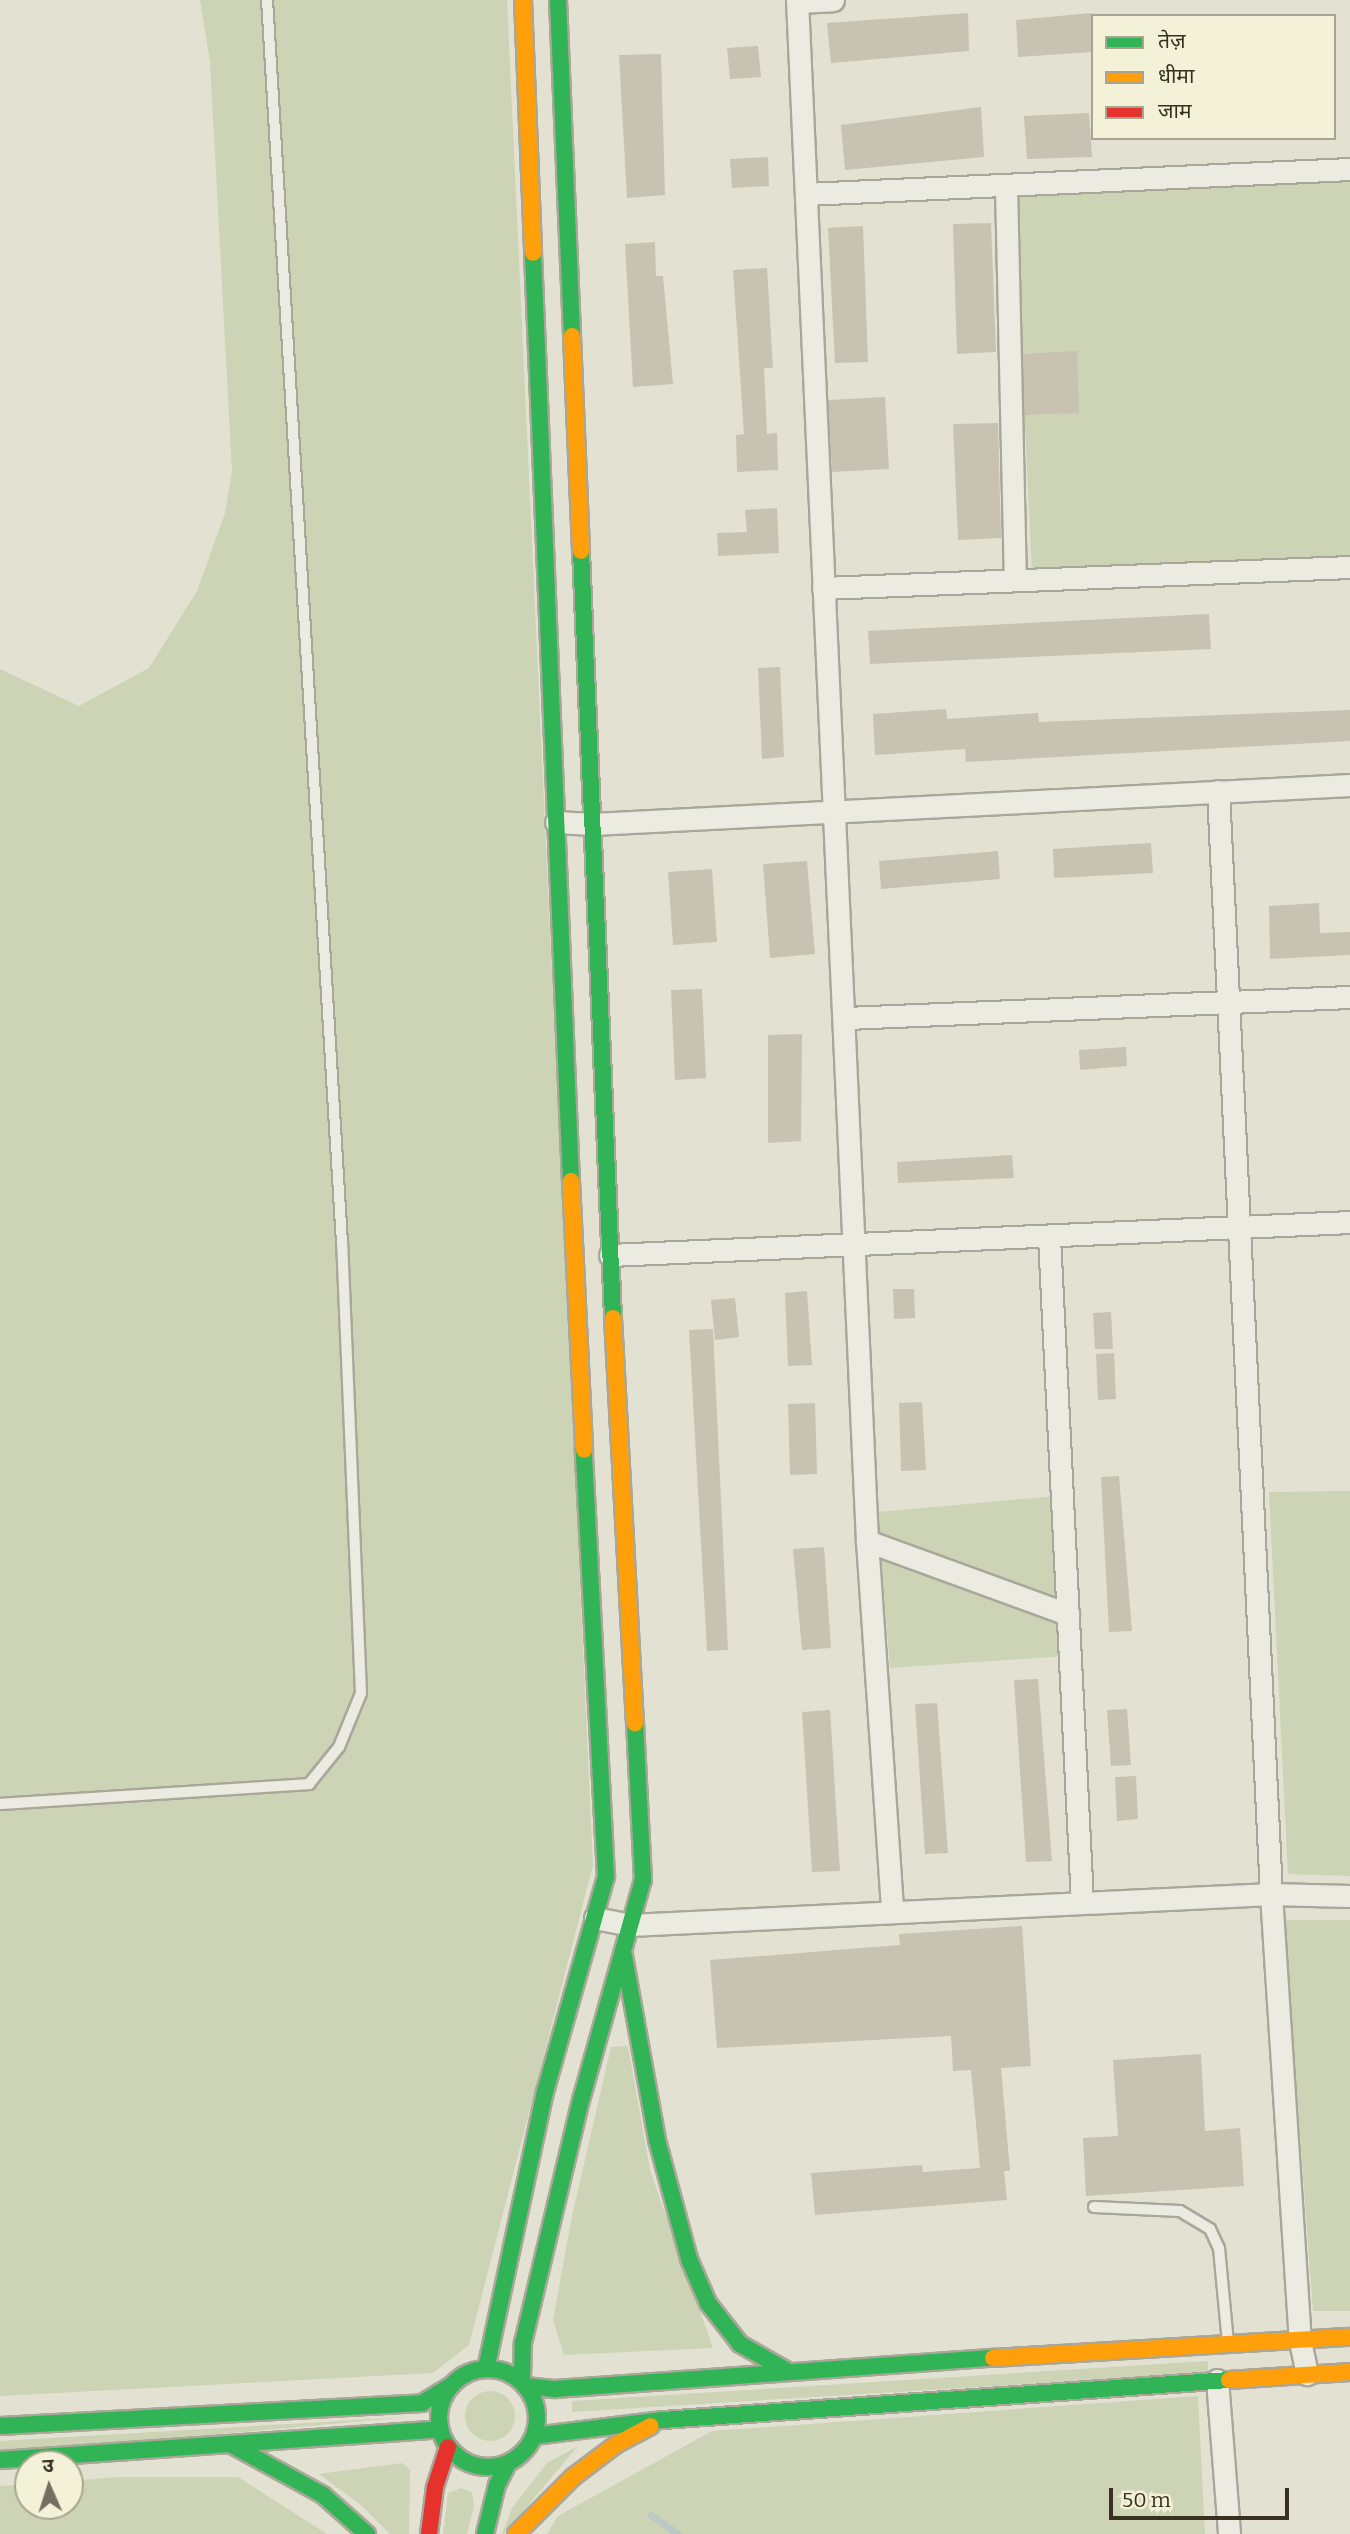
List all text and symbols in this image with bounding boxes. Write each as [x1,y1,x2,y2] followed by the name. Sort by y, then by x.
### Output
[1091,14,1336,140] legend
[1158,28,1186,54] text: तेज़
[1158,63,1194,89] text: धीमा
[1158,98,1192,124] text: जाम
[14,2450,84,2520] north arrow
[42,2454,54,2477] text: उ
[1112,2474,1292,2518] scale bar
[1122,2487,1171,2513] text: 50 m

